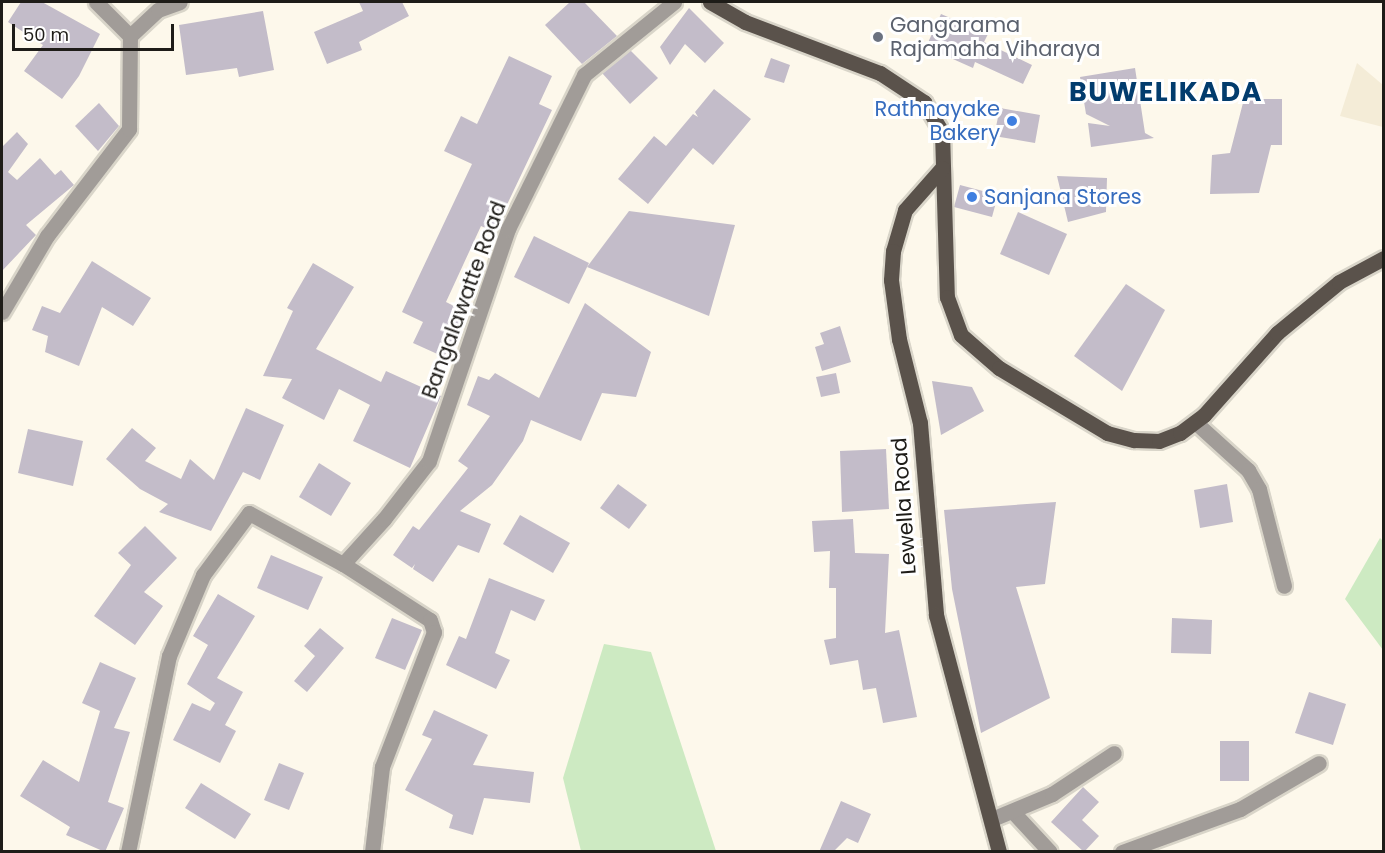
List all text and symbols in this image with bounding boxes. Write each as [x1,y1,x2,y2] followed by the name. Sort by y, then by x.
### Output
[15,12,177,50] scale bar
[890,12,1100,62] place label: Gangarama Rajamaha Viharaya
[23,22,69,47] text: 50 m
[871,30,885,44] marker: Gangarama Rajamaha Viharaya
[1069,76,1263,108] district label: BUWELIKADA
[874,96,1000,146] place label: Rathnayake Bakery
[1005,114,1019,128] marker: Rathnayake Bakery
[984,184,1142,210] place label: Sanjana Stores
[965,190,979,204] marker: Sanjana Stores
[417,198,511,402] street label: Bangalawatte Road
[887,437,921,575] street label: Lewella Road

